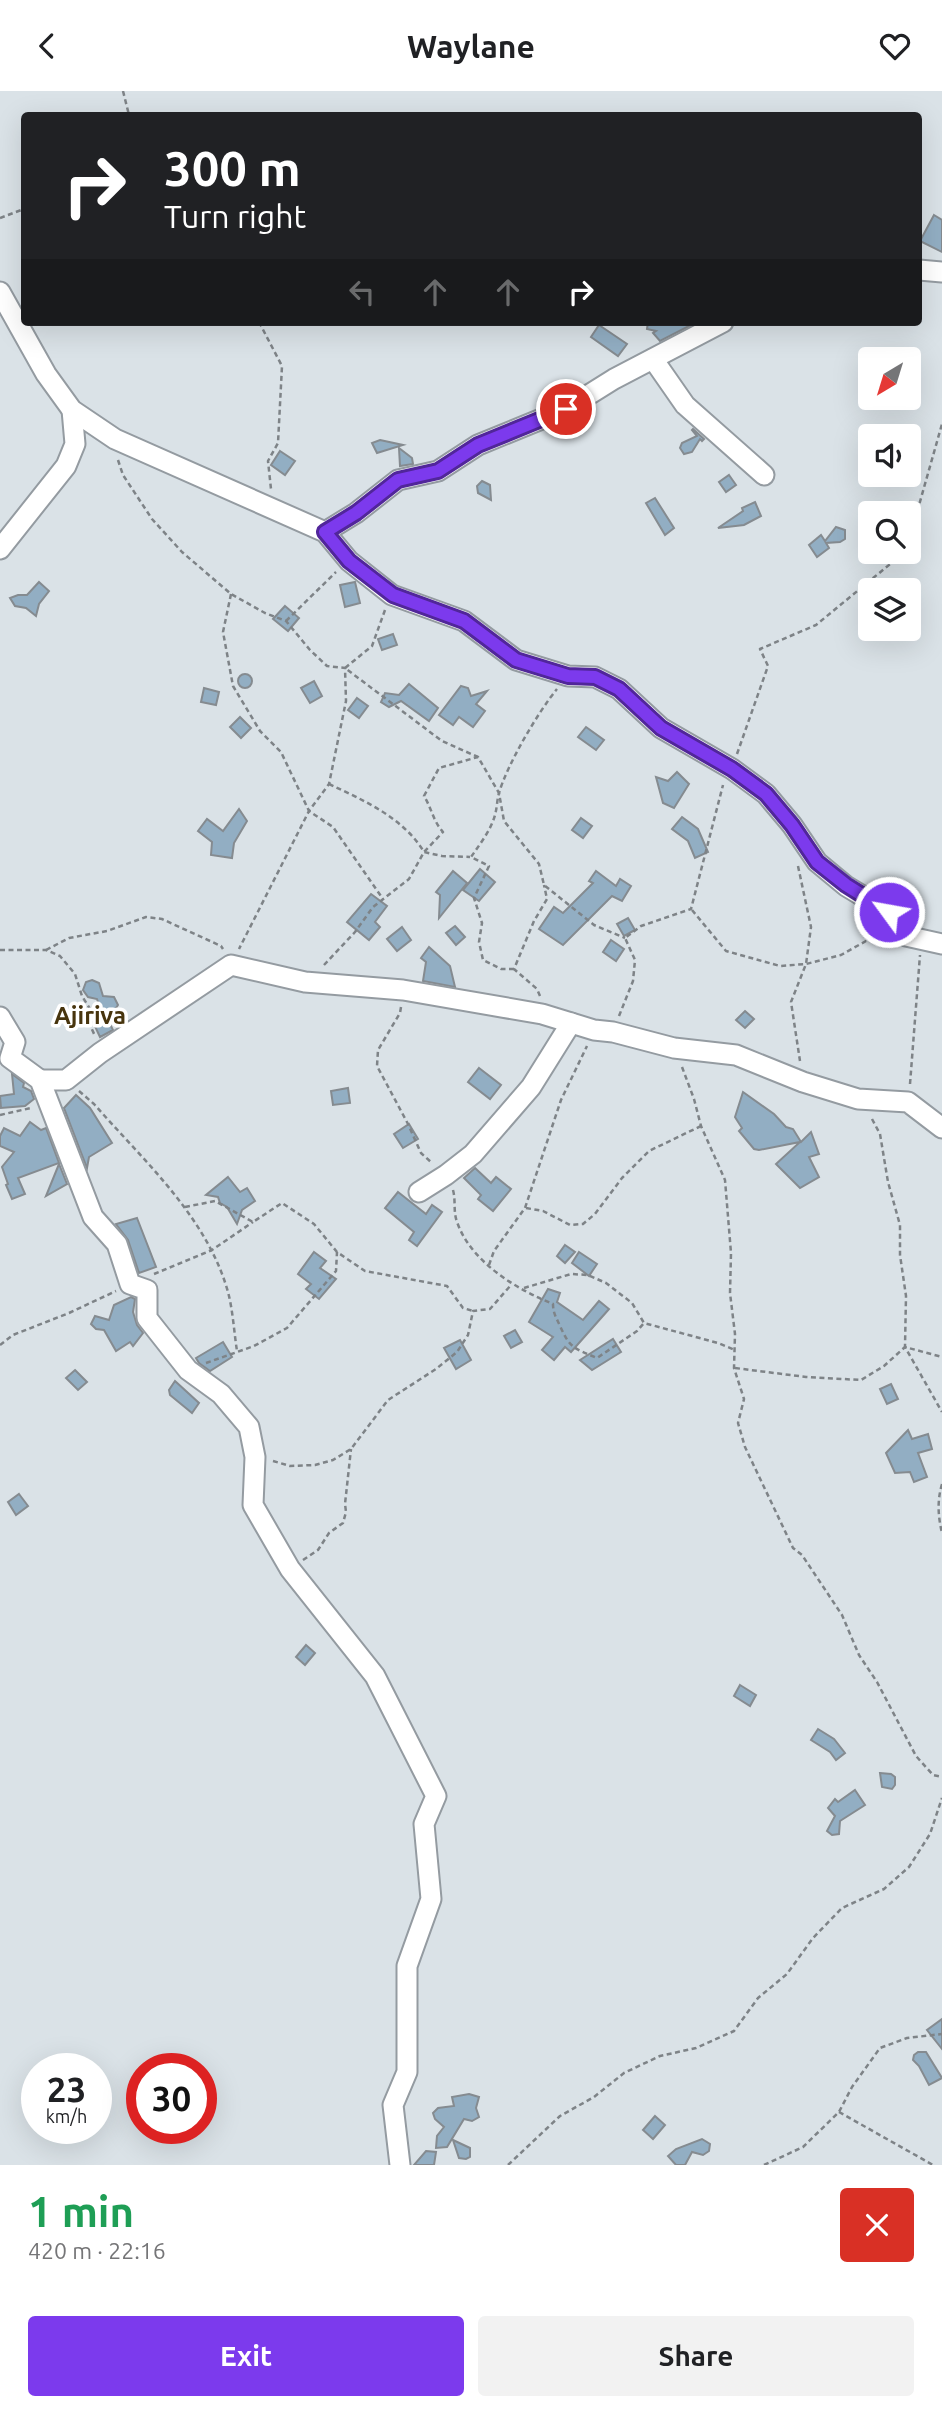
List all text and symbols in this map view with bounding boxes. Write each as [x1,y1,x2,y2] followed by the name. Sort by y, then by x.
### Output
[28,27,66,65] icon: back
[876,27,914,65] icon: heart
[407,28,535,64] text: Waylane
[49,140,140,231] icon: right
[164,140,301,195] text: 300 m
[164,198,306,234] text: Turn right
[343,273,381,311] icon: left
[416,273,454,311] icon: ahead
[489,273,527,311] icon: ahead
[562,273,600,311] icon: right
[858,347,920,409] north arrow
[858,347,921,641] map controls
[536,379,596,439] pin
[547,390,585,428] icon: arrive
[858,424,921,487] button: sound
[858,501,921,564] button: search
[858,578,921,641] button: layers
[852,875,926,949] position arrow
[54,1002,126,1029] district label: Ajiriva
[126,2053,217,2144] speed limit sign: 30
[47,2069,86,2109] text: 23
[46,2106,87,2126] text: km/h
[28,2188,134,2235] text: 1 min
[840,2188,914,2262] button: close
[28,2238,166,2263] text: 420 m · 22:16
[28,2316,464,2396] button: Exit
[478,2316,914,2396] button: Share

